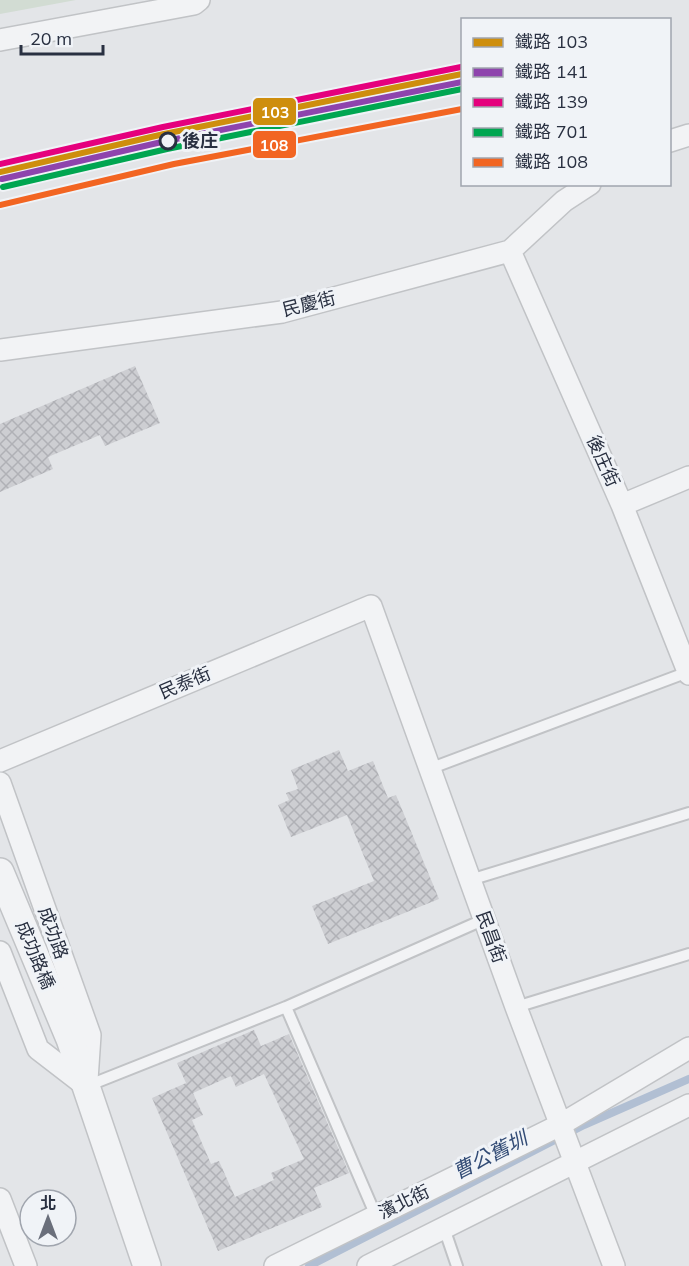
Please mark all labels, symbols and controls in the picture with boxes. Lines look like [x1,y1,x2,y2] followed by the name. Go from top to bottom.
[21,18,104,56] scale bar
[461,18,671,186] legend
[30,27,72,50] text: 20 m
[515,30,588,53] text: 鐵路 103
[515,60,588,83] text: 鐵路 141
[515,90,588,113] text: 鐵路 139
[252,97,297,126] line badge: 103
[261,102,289,122] text: 103
[515,120,588,143] text: 鐵路 701
[182,129,218,152] place label: 後庄
[252,130,297,159] line badge: 108
[159,132,177,150] marker: 後庄
[260,135,289,155] text: 108
[515,150,588,173] text: 鐵路 108
[280,286,338,321] street label: 民慶街
[582,431,625,490] street label: 後庄街
[155,661,214,704] street label: 民泰街
[33,904,74,962] street label: 成功路
[471,908,512,966] street label: 民昌街
[11,917,60,992] street label: 成功路橋
[448,1124,534,1184] water label: 曹公舊圳
[374,1179,433,1224] street label: 濱北街
[18,1188,78,1248] north arrow
[40,1193,56,1213] text: 北

